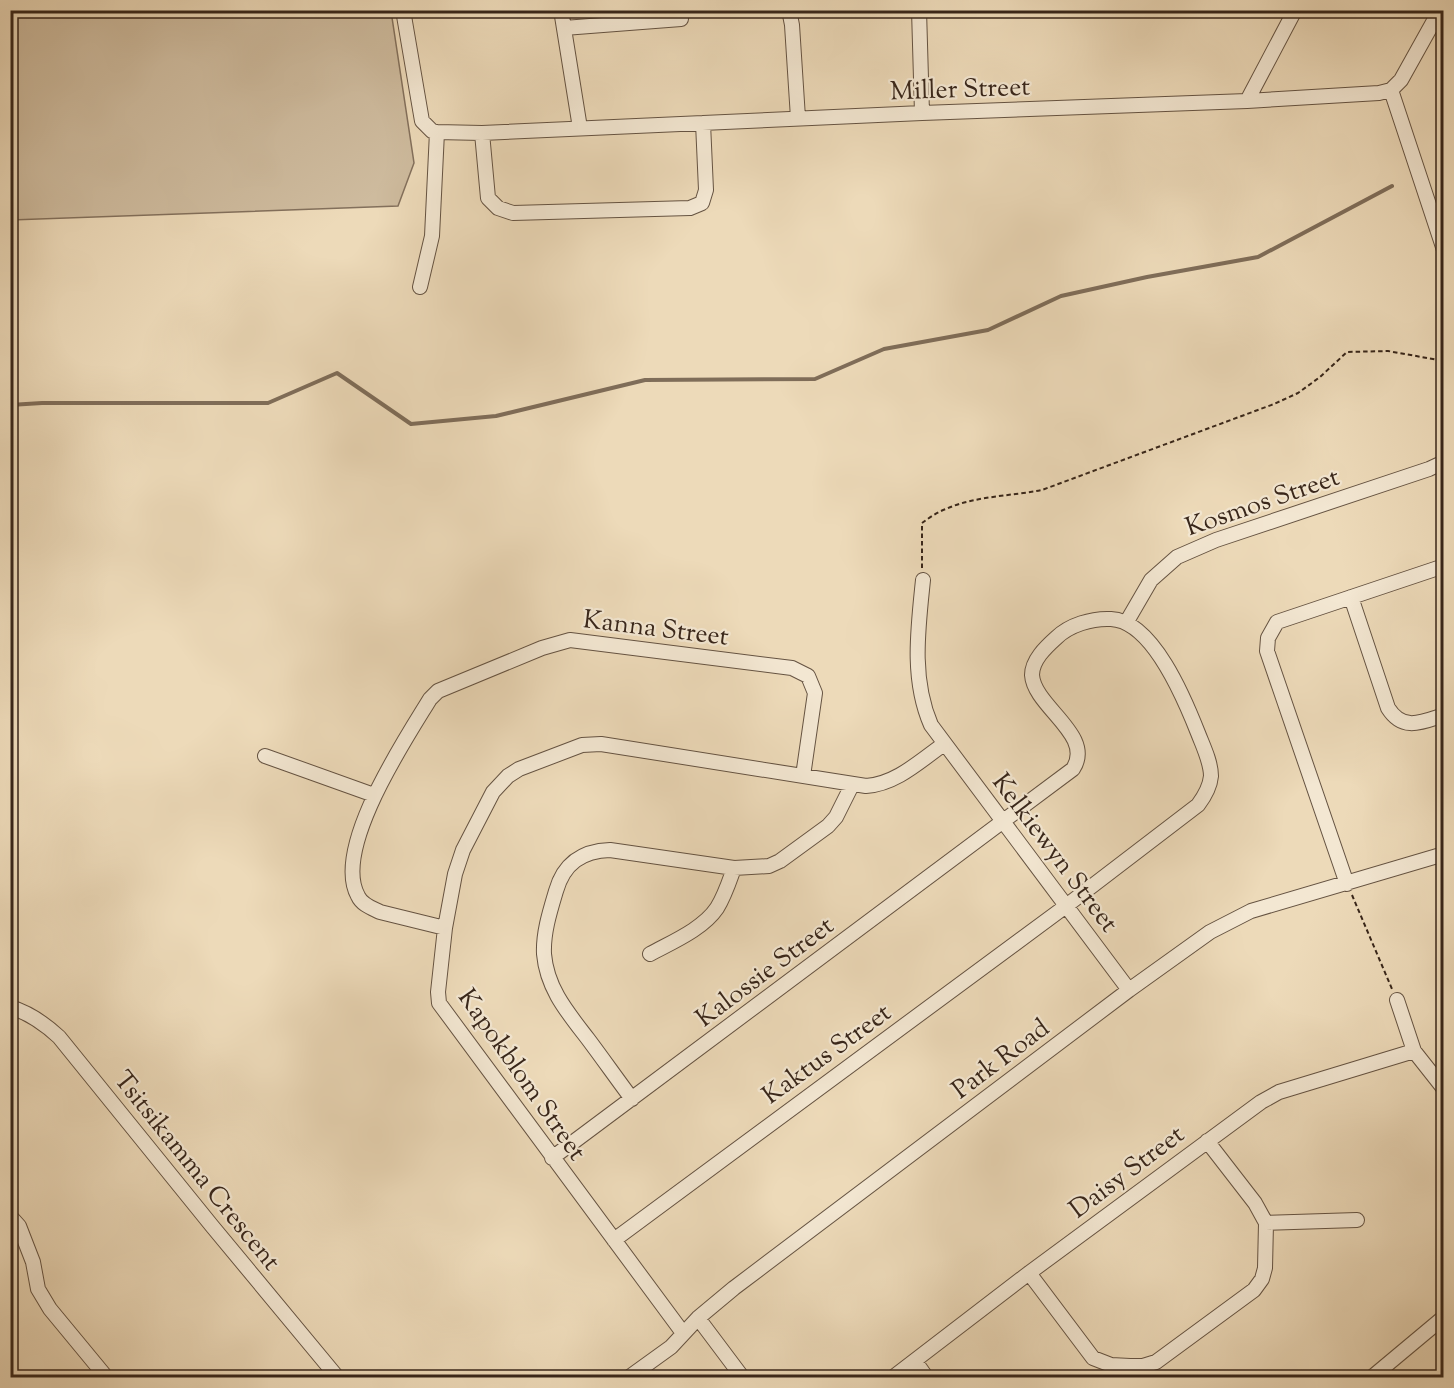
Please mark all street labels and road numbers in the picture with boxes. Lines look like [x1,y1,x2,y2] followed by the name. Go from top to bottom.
[889,70,1031,111] street label: Miller Street
[1181,460,1345,547] street label: Kosmos Street
[581,602,731,657] street label: Kanna Street
[982,766,1126,941] street label: Kelkiewyn Street
[689,909,842,1037] street label: Kalossie Street
[448,982,594,1169] street label: Kapokblom Street
[755,995,900,1115] street label: Kaktus Street
[945,1011,1058,1109] street label: Park Road
[104,1064,288,1279] street label: Tsitsikamma Crescent
[1062,1117,1193,1229] street label: Daisy Street

